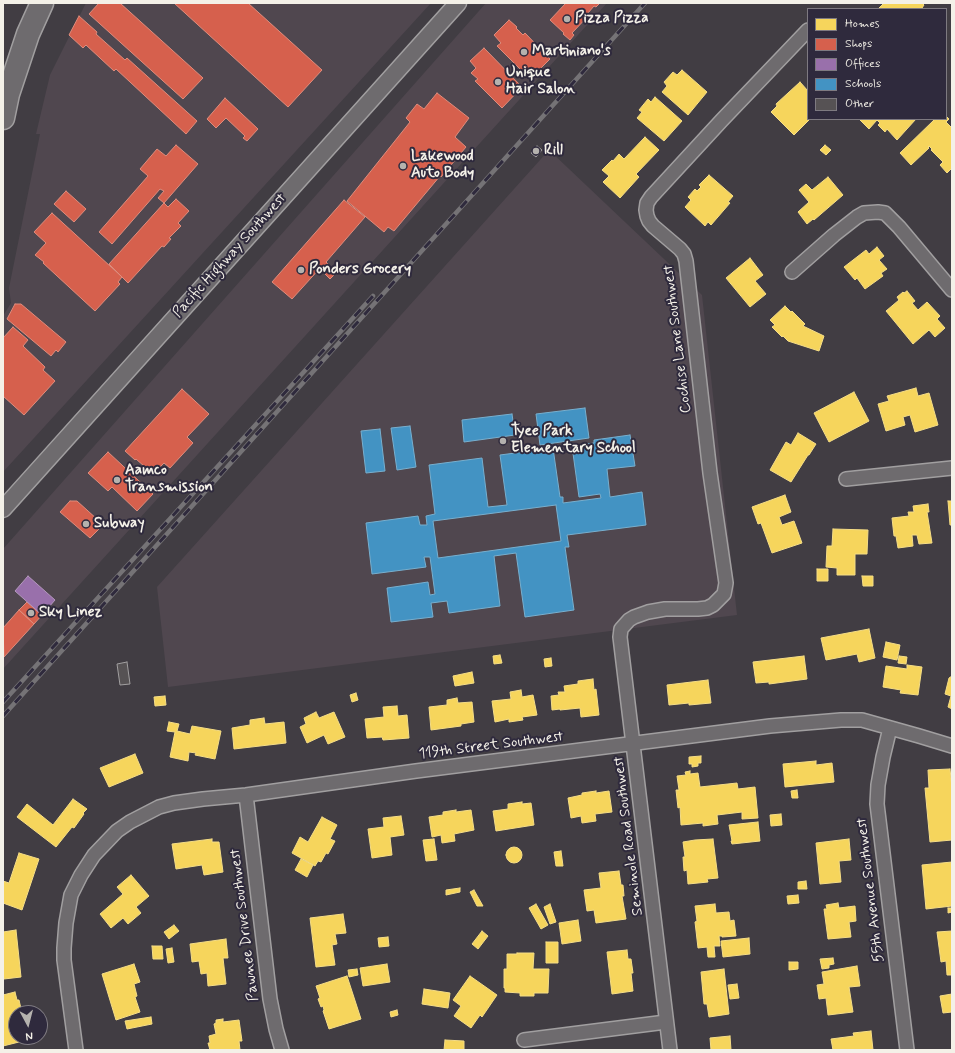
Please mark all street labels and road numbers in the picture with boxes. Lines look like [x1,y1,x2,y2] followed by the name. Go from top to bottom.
[169,190,291,322] street label: Pacific Highway Southwest
[660,264,696,414] street label: Cochise Lane Southwest
[418,728,564,764] street label: 119th Street Southwest
[610,755,648,917] street label: Seminole Road Southwest
[853,817,889,963] street label: 55th Avenue Southwest
[227,848,263,1002] street label: Pawnee Drive Southwest

